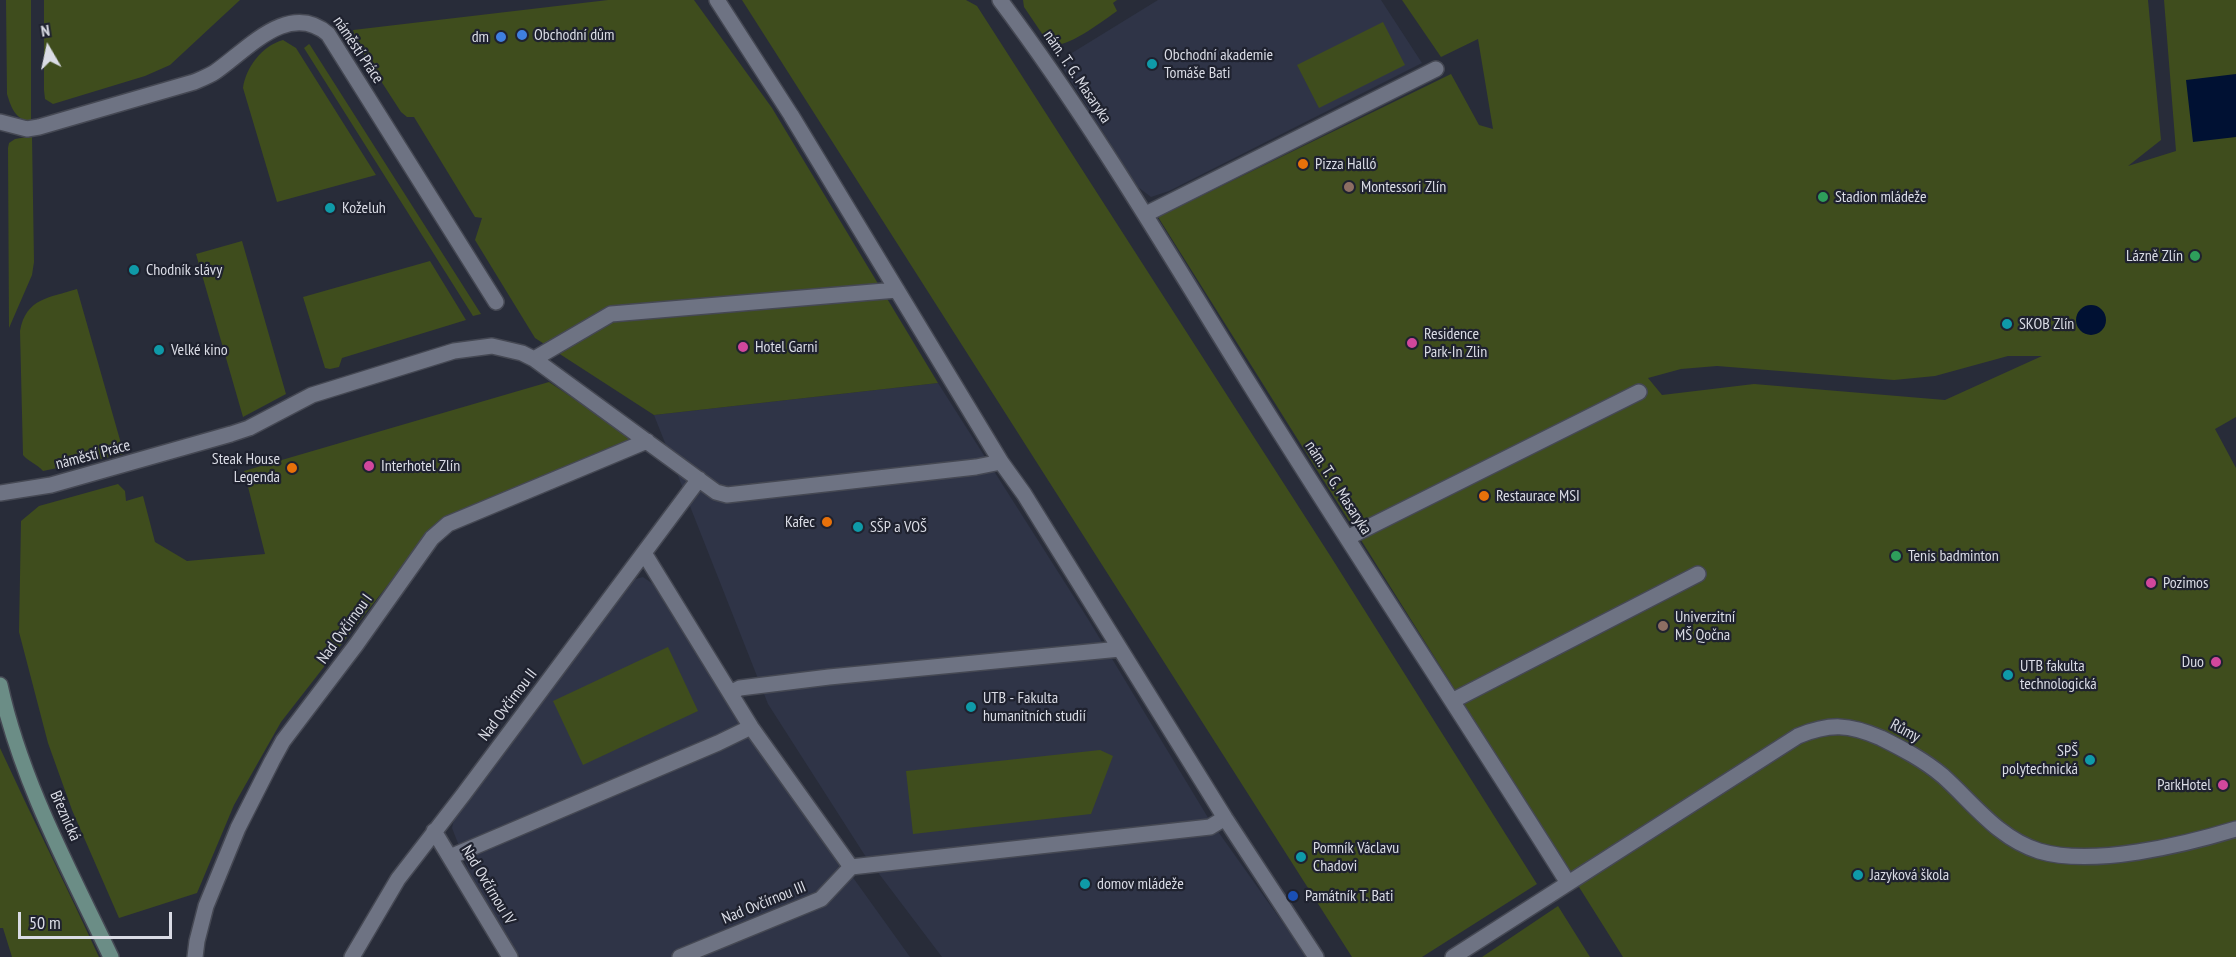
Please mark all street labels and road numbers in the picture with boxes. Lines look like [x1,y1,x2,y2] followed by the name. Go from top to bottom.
[329,13,387,87] street label: náměstí Práce
[1039,27,1115,127] street label: nám. T. G. Masaryka
[53,436,133,474] street label: náměstí Práce
[1301,438,1375,538] street label: nám. T. G. Masaryka
[313,590,377,668] street label: Nad Ovčírnou I
[475,665,541,745] street label: Nad Ovčírnou II
[1887,715,1923,747] street label: Růmy
[45,788,85,844] street label: Březnická
[457,842,519,928] street label: Nad Ovčírnou IV
[719,877,809,929] street label: Nad Ovčírnou III

